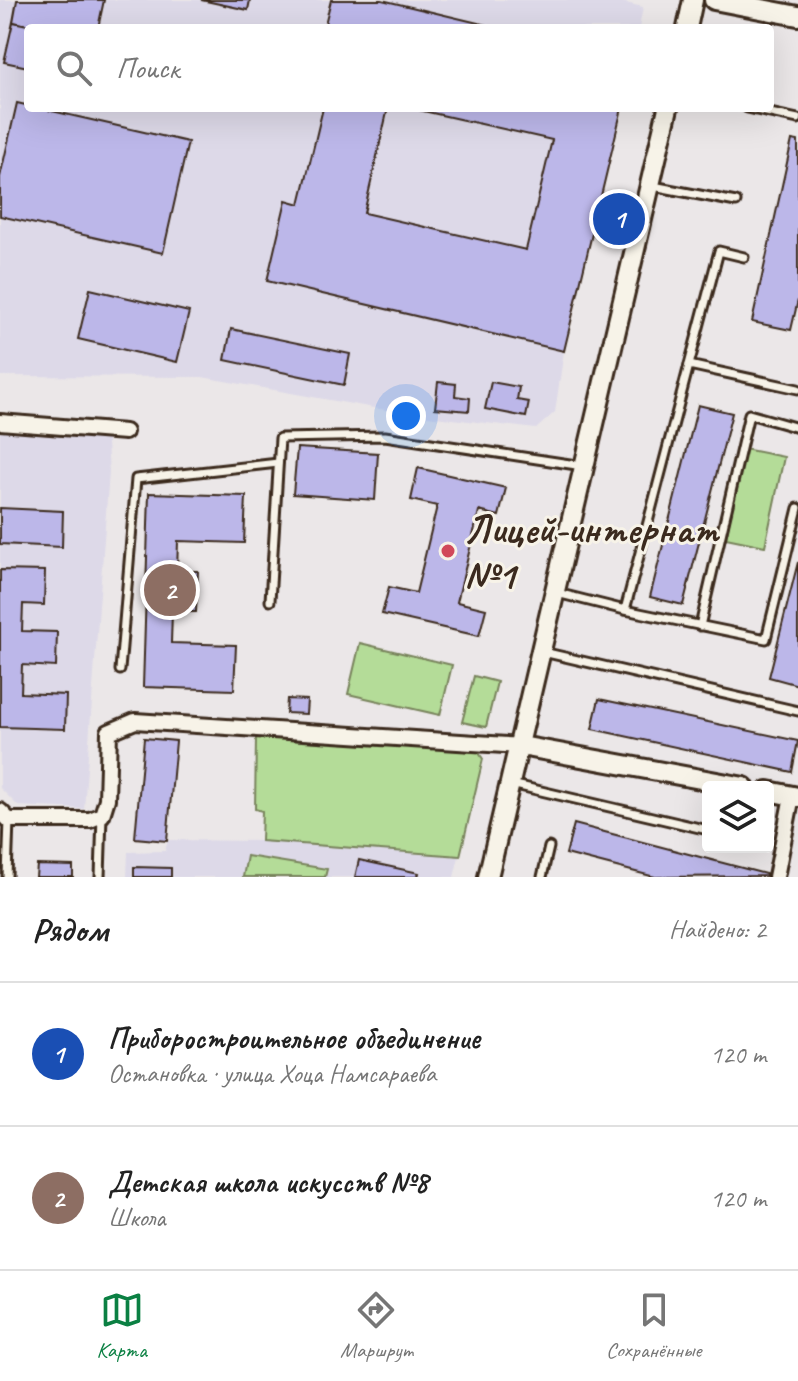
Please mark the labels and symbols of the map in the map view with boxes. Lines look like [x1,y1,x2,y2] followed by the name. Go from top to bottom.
[593,189,645,249] pin: 1
[386,396,426,436] your location
[464,504,720,600] place label: Лицей-интернат №1
[439,542,457,560] marker: Лицей-интернат №1
[144,560,196,620] pin: 2

